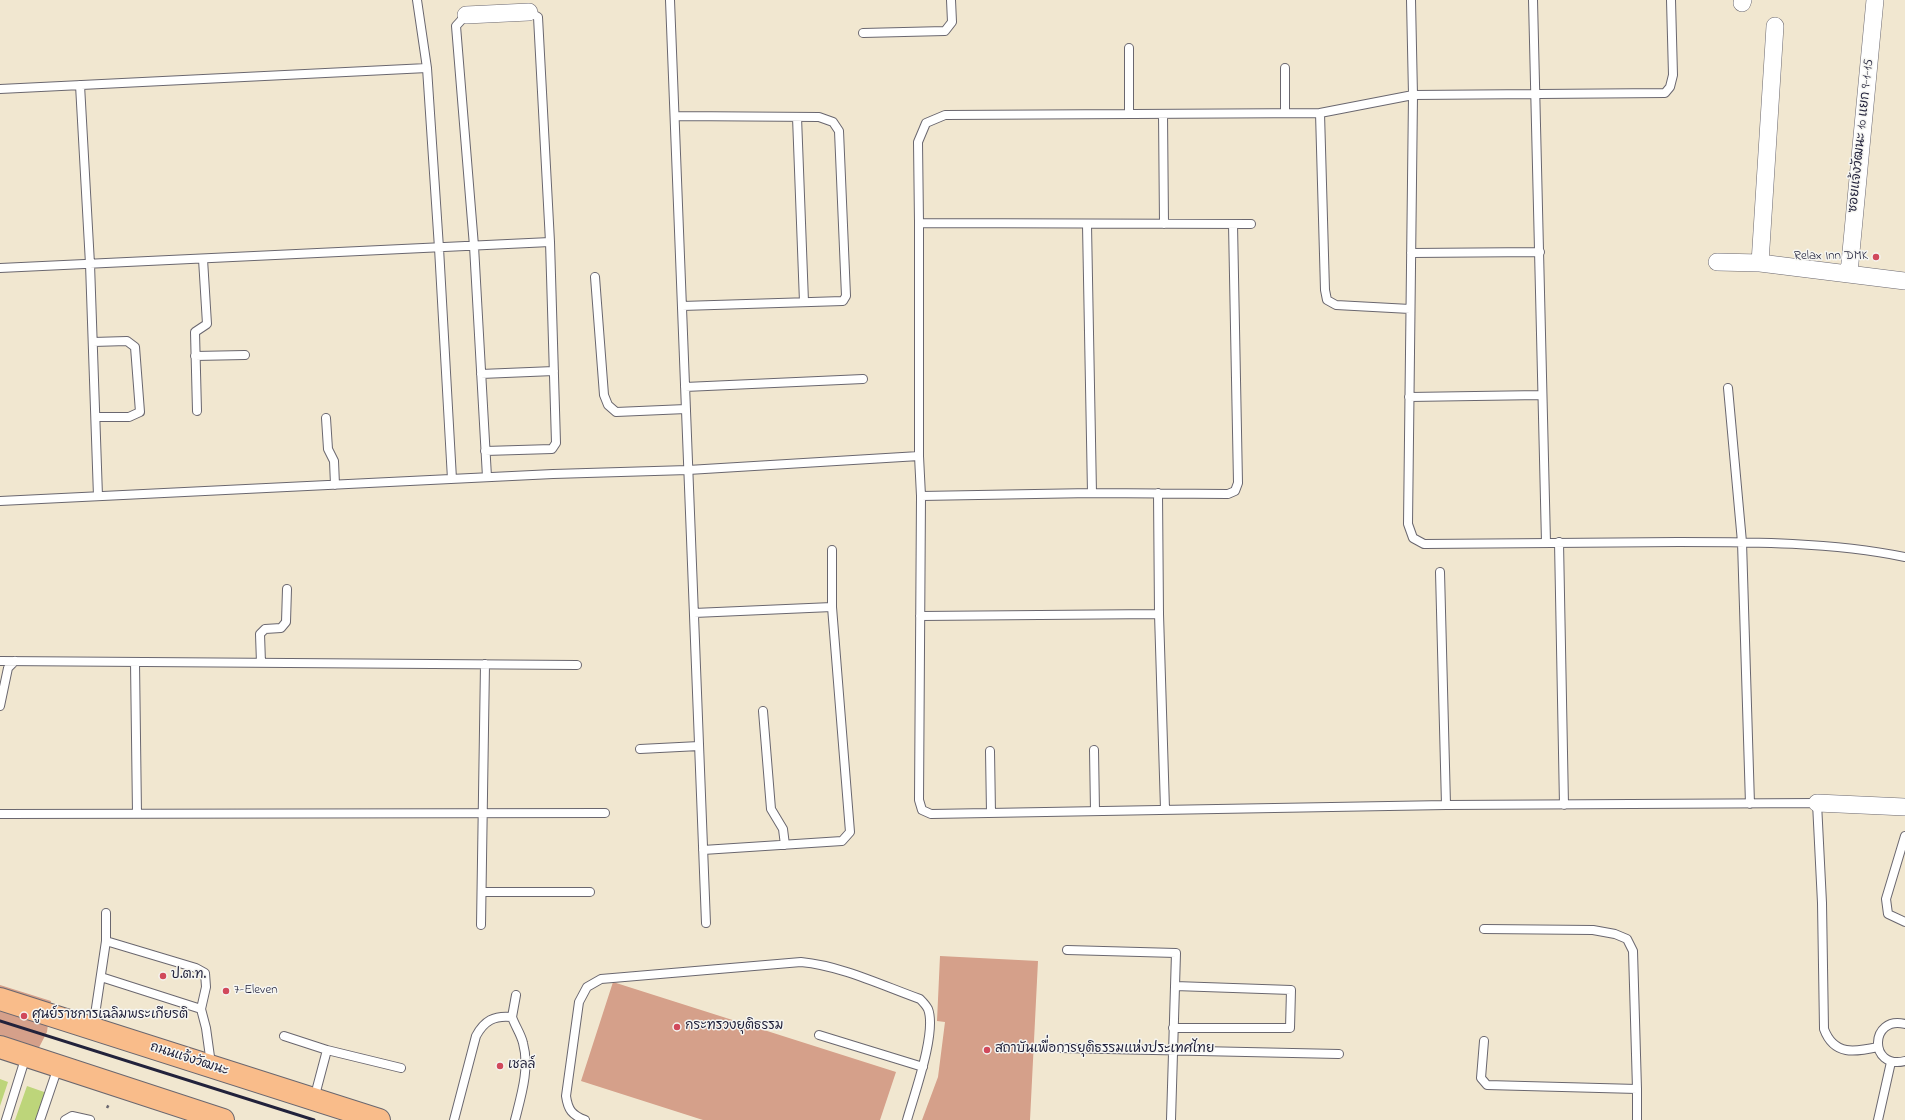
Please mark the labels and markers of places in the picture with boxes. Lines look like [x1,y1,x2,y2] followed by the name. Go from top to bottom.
[1794,249,1868,265] place label: Relax Inn DMK
[1871,252,1881,262] marker: Relax Inn DMK
[171,968,206,984] place label: ป.ต.ท.
[158,971,168,981] marker: ป.ต.ท.
[234,983,278,999] place label: 7-Eleven
[221,986,231,996] marker: 7-Eleven
[32,1008,188,1024] place label: ศูนย์ราชการเฉลิมพระเกียรติ
[19,1011,29,1021] marker: ศูนย์ราชการเฉลิมพระเกียรติ
[685,1019,784,1035] place label: กระทรวงยุติธรรม
[672,1022,682,1032] marker: กระทรวงยุติธรรม
[995,1042,1214,1058] place label: สถาบันเพื่อการยุติธรรมแห่งประเทศไทย
[982,1045,992,1055] marker: สถาบันเพื่อการยุติธรรมแห่งประเทศไทย
[508,1058,535,1074] place label: เชลล์
[495,1061,505,1071] marker: เชลล์

